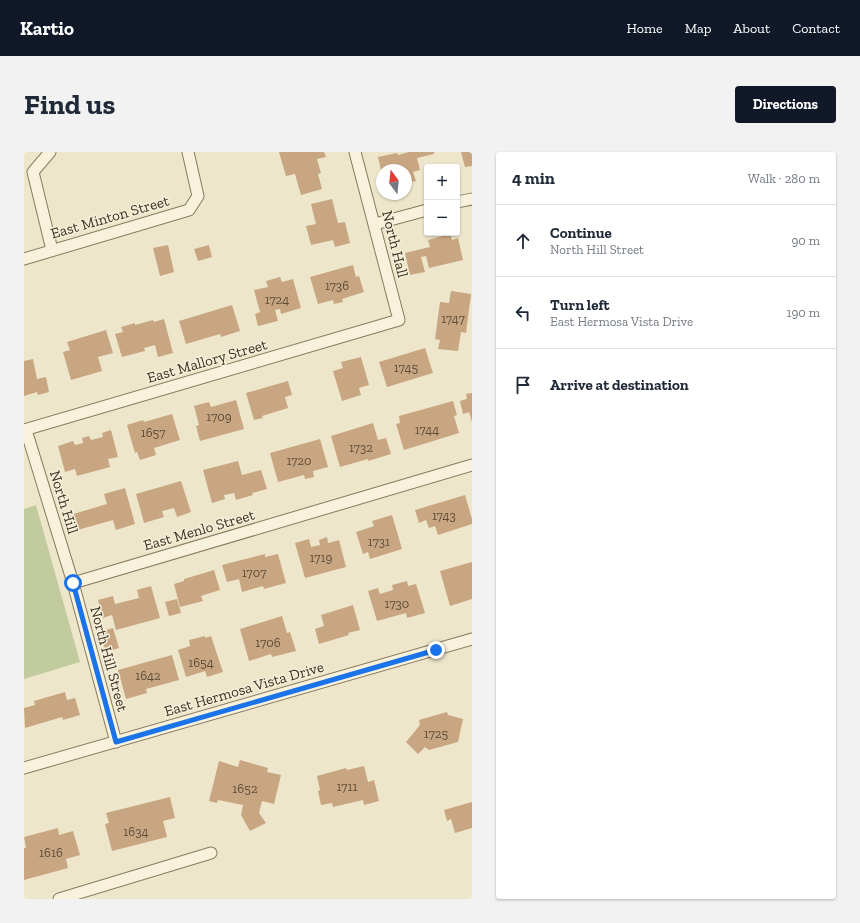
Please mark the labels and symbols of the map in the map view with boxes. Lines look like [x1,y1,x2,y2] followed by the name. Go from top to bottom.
[376,164,412,200] north arrow
[49,191,172,243] street label: East Minton Street
[378,209,412,279] street label: North Hall
[325,278,349,293] house number: 1736
[265,292,289,307] house number: 1724
[441,311,465,326] house number: 1747
[145,335,270,387] street label: East Mallory Street
[394,360,418,375] house number: 1745
[206,409,232,424] house number: 1709
[415,422,439,437] house number: 1744
[141,425,165,440] house number: 1657
[349,440,373,455] house number: 1732
[286,453,312,468] house number: 1720
[46,468,82,536] street label: North Hill
[141,505,257,554] street label: East Menlo Street
[432,508,456,523] house number: 1743
[368,534,390,549] house number: 1731
[310,550,332,565] house number: 1719
[242,565,266,580] house number: 1707
[64,574,82,592] route start
[385,596,409,611] house number: 1730
[86,604,132,714] street label: North Hill Street
[255,635,281,650] house number: 1706
[427,641,445,659] route end
[188,655,214,670] house number: 1654
[162,658,326,720] street label: East Hermosa Vista Drive
[135,668,161,683] house number: 1642
[424,726,448,741] house number: 1725
[337,779,357,794] house number: 1711
[232,781,258,796] house number: 1652
[123,824,149,839] house number: 1634
[39,845,63,860] house number: 1616

